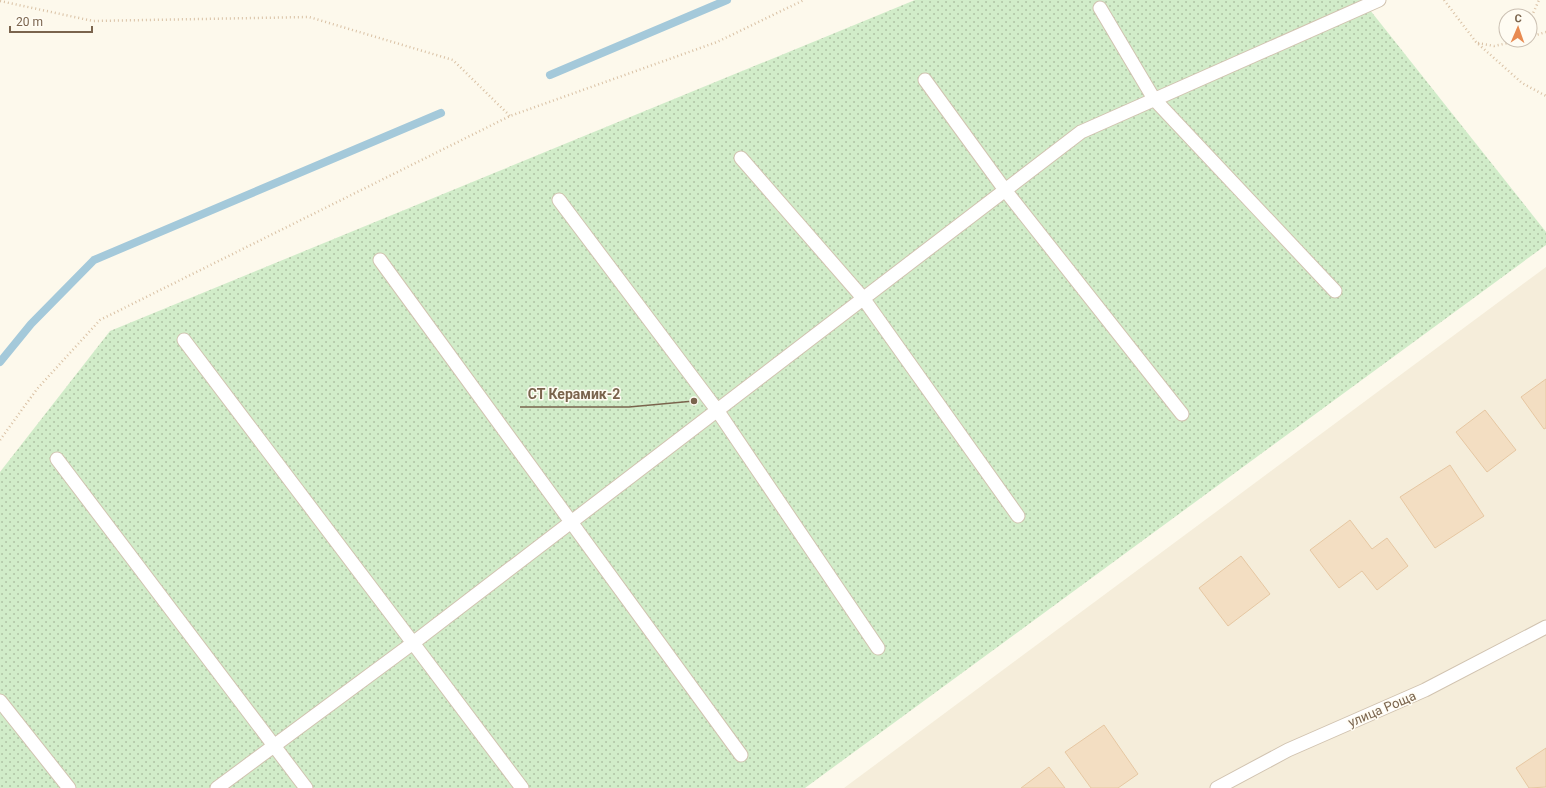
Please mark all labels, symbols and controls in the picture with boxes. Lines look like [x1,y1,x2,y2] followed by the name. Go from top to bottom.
[10,8,92,34] scale bar
[1498,8,1538,48] north arrow
[1515,12,1522,25] text: С
[16,15,43,29] text: 20 m
[520,381,629,407] callout: СТ Керамик-2
[528,386,620,402] text: СТ Керамик-2
[1346,688,1418,730] street label: улица Роща

